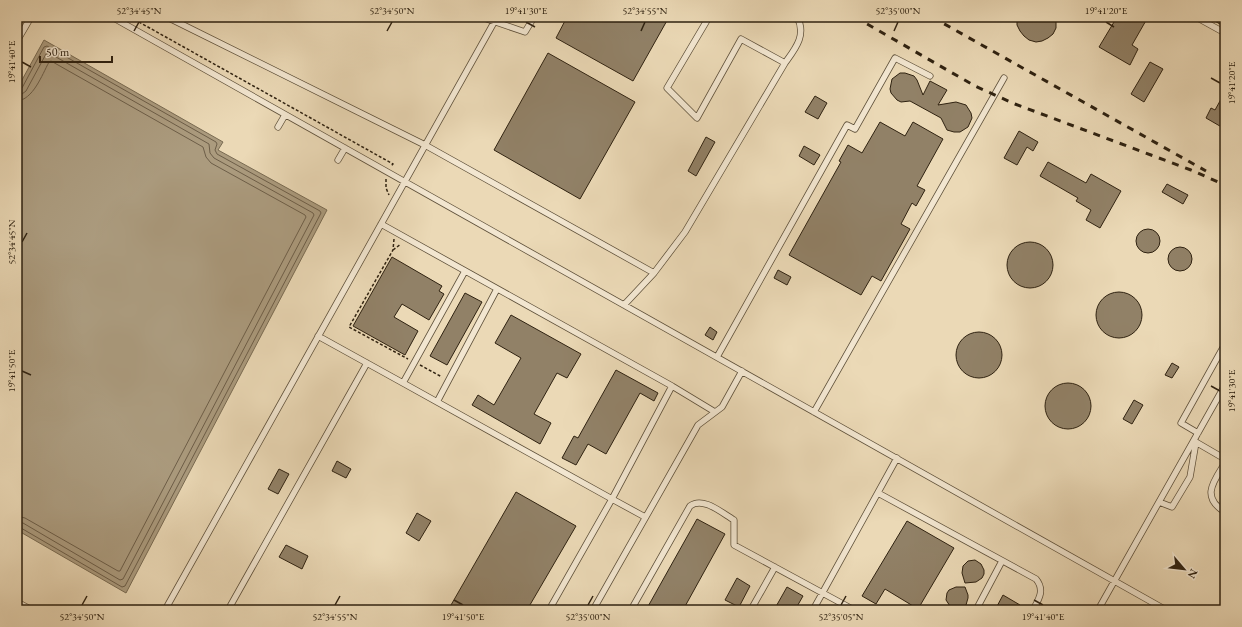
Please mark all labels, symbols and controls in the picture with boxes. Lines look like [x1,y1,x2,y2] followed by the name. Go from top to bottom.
[117,4,162,17] text: 52°34'45"N
[370,4,415,17] text: 52°34'50"N
[505,4,548,17] text: 19°41'30"E
[623,4,668,17] text: 52°34'55"N
[876,4,921,17] text: 52°35'00"N
[1085,4,1128,17] text: 19°41'20"E
[40,38,112,64] scale bar
[5,40,18,83] text: 19°41'40"E
[46,44,70,60] text: 50 m
[1225,61,1238,104] text: 19°41'20"E
[5,219,18,264] text: 52°34'45"N
[5,349,18,392] text: 19°41'50"E
[1225,369,1238,412] text: 19°41'30"E
[1164,549,1204,589] north arrow
[1185,566,1201,581] text: N
[60,610,105,623] text: 52°34'50"N
[313,610,358,623] text: 52°34'55"N
[442,610,485,623] text: 19°41'50"E
[566,610,611,623] text: 52°35'00"N
[819,610,864,623] text: 52°35'05"N
[1022,610,1065,623] text: 19°41'40"E

